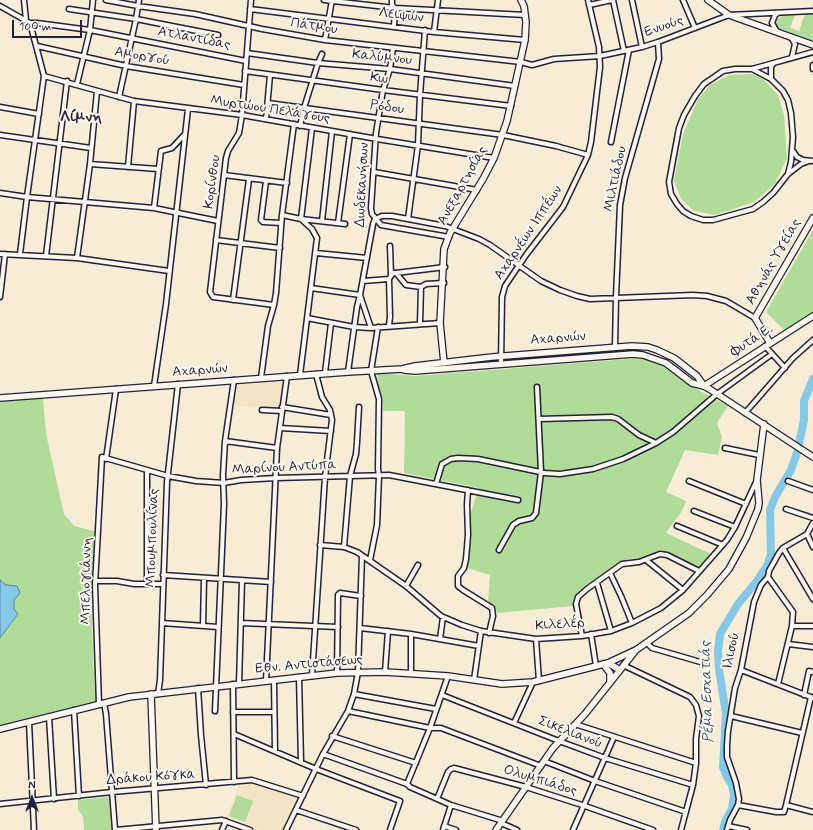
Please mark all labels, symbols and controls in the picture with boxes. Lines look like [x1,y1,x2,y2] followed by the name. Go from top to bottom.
[378,5,424,27] street label: Λειψών
[14,12,84,38] scale bar
[642,12,686,42] street label: Ενυούς
[289,15,339,39] street label: Πάτμου
[19,19,51,35] text: 100 m
[156,24,232,54] street label: Ατλαντίδας
[113,44,171,70] street label: Αμοργού
[351,47,413,69] street label: Καλύμνου
[369,69,389,89] street label: Κω
[209,92,331,128] street label: Μυρτώου Πελάγους
[369,97,405,119] street label: Ρόδου
[60,109,102,127] district label: Λίμνη
[352,142,374,228] street label: Δωδεκανήσων
[434,144,492,228] street label: Ανεξαρτησίας
[601,145,631,213] street label: Μιλτιάδου
[201,154,225,210] street label: Κορίνθου
[491,183,567,283] street label: Αχαρνέων Ιππέων
[743,216,805,308] street label: Αθηνάς Υγείας
[728,321,776,361] street label: Φυτά Ε.
[530,329,586,349] street label: Αχαρνών
[172,361,228,381] street label: Αχαρνών
[231,457,337,479] street label: Μαρίνου Αντύπα
[143,488,163,588] street label: Μπουμπουλίνας
[78,537,96,625] street label: Μπελογιάννη
[535,615,585,635] street label: Κιλελέρ
[720,631,744,671] street label: Ιλισού
[697,641,719,743] water label: Ρέμα Εσχατιάς
[255,652,363,678] street label: Εθν. Αντιστάσεως
[536,713,604,753] street label: Σικελιανού
[501,762,579,800] street label: Ολυμπιάδος
[106,767,196,789] street label: Δράκου Κόγκα
[12,778,52,818] north arrow
[28,779,36,793] text: N

